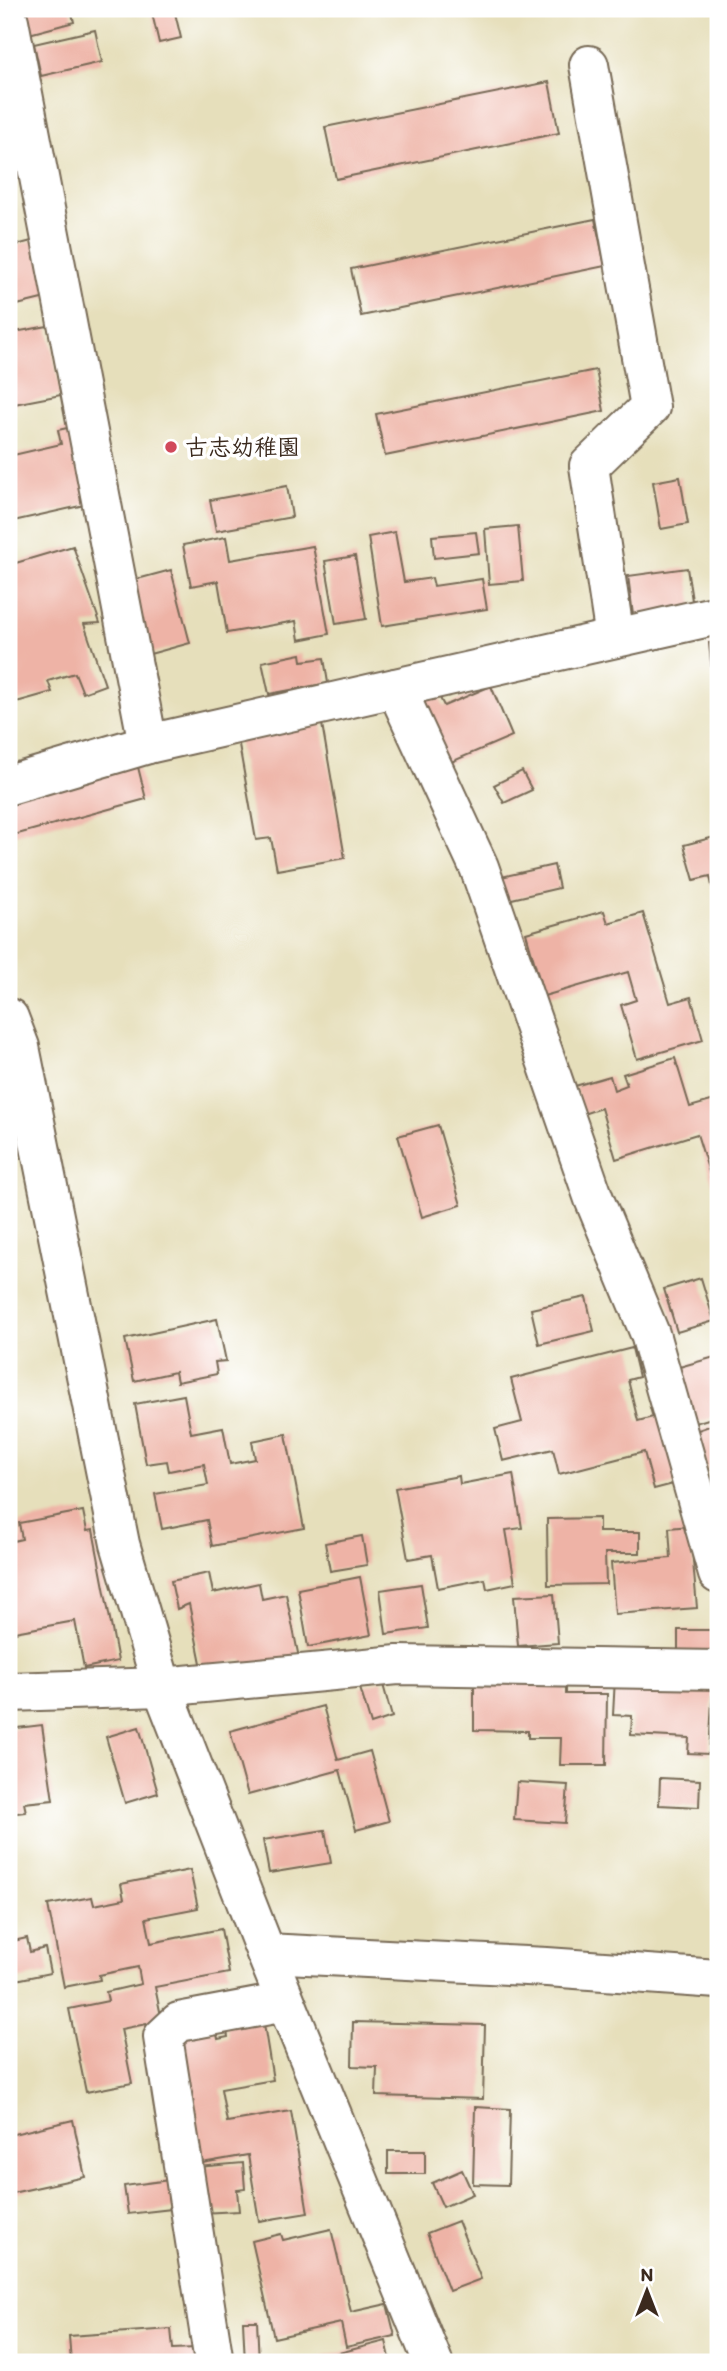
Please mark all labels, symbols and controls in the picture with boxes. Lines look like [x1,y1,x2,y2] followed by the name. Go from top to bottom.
[185,433,300,461] place label: 古志幼稚園
[163,439,179,455] marker: 古志幼稚園
[612,2256,682,2326] north arrow
[641,2263,653,2286] text: N

